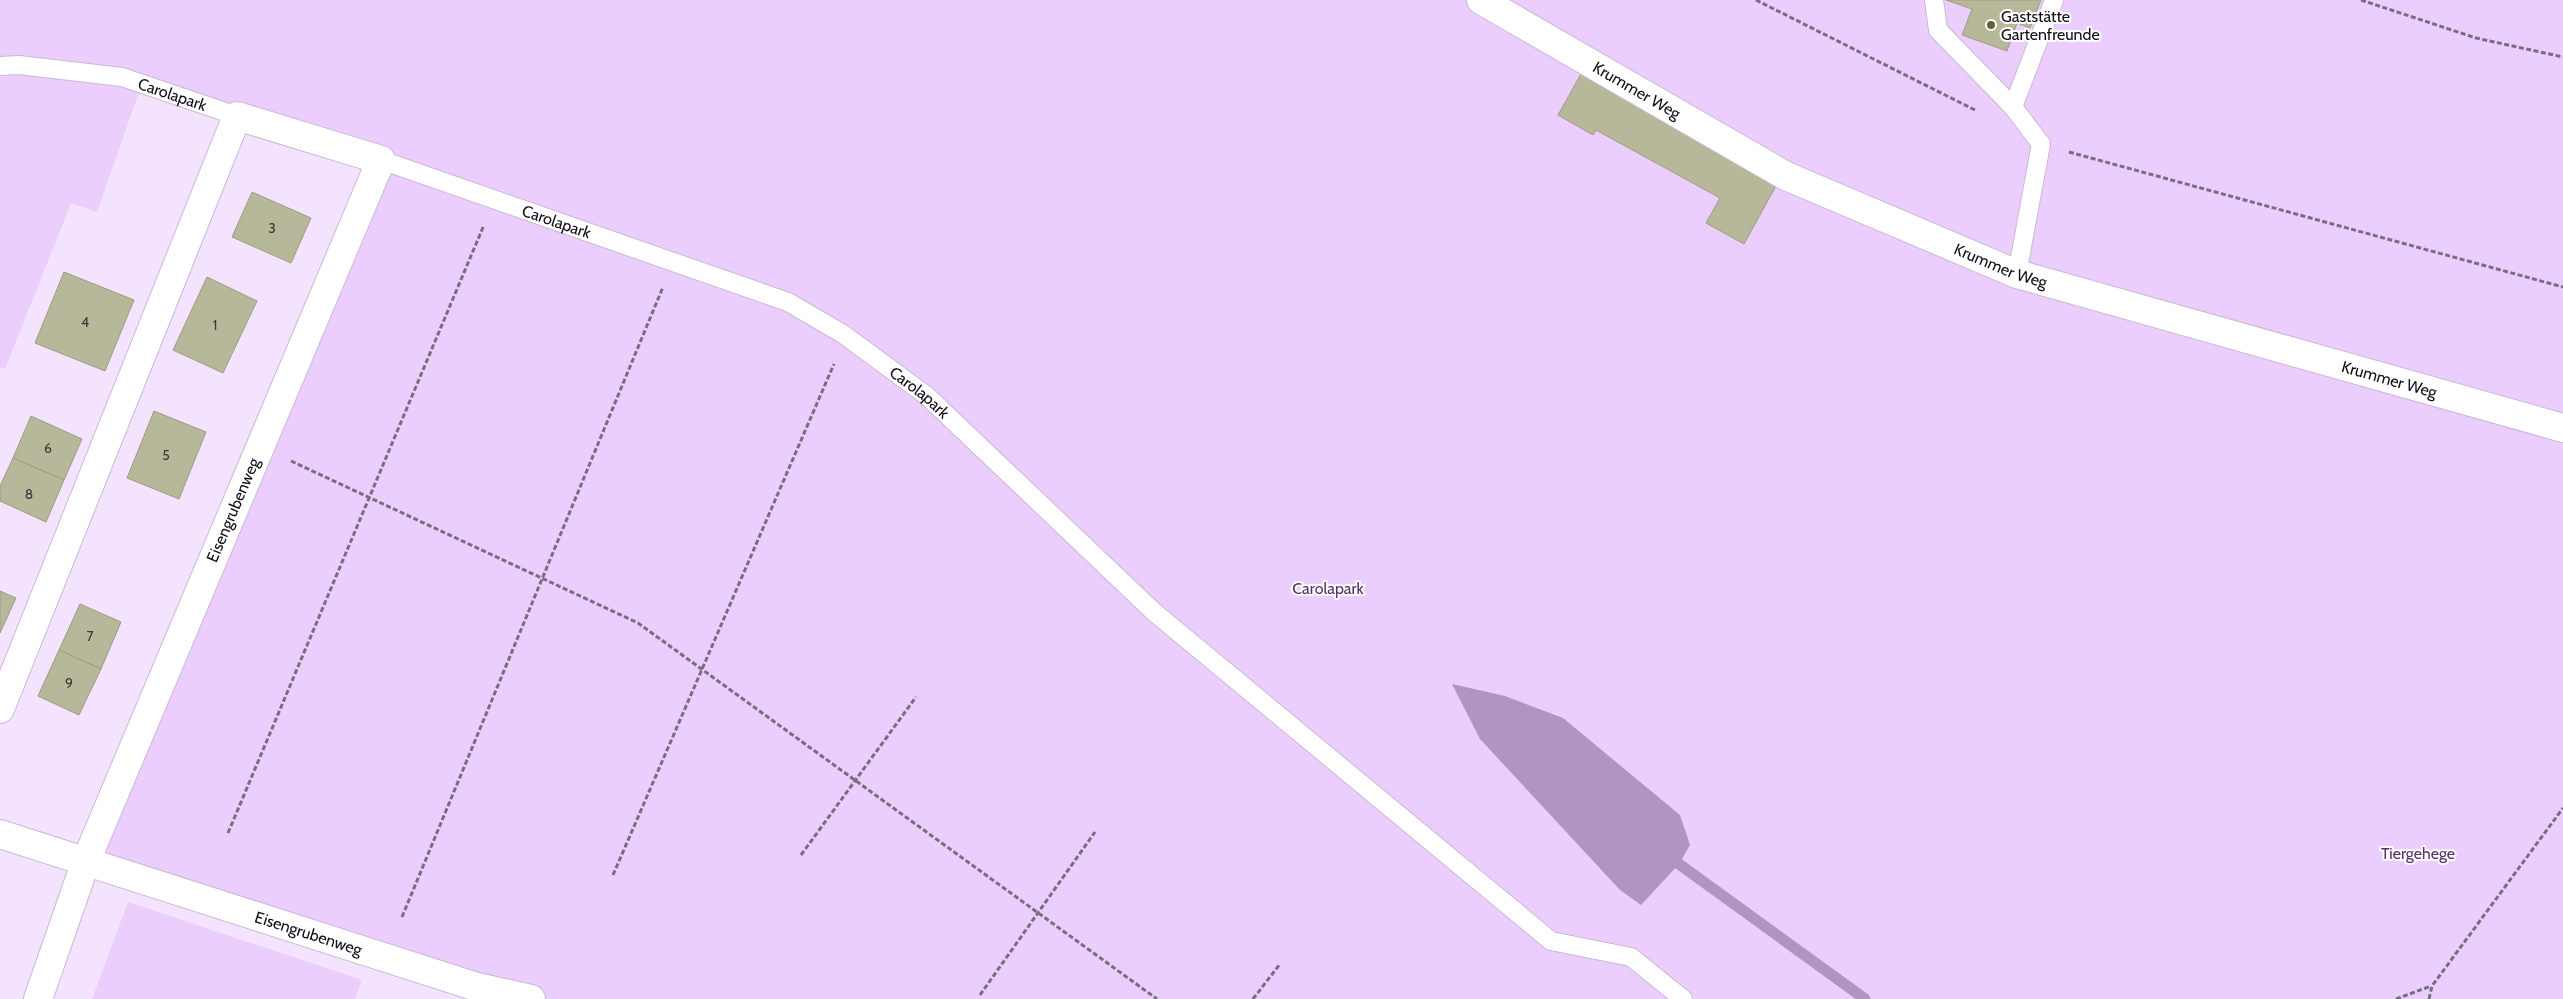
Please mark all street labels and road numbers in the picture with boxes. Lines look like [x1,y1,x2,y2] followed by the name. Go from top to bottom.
[1590,57,1685,123] street label: Krummer Weg
[136,74,210,115] street label: Carolapark
[520,201,594,242] street label: Carolapark
[1951,239,2050,292] street label: Krummer Weg
[2340,357,2440,402] street label: Krummer Weg
[886,362,954,423] street label: Carolapark
[203,454,264,565] street label: Eisengrubenweg
[253,907,365,959] street label: Eisengrubenweg

